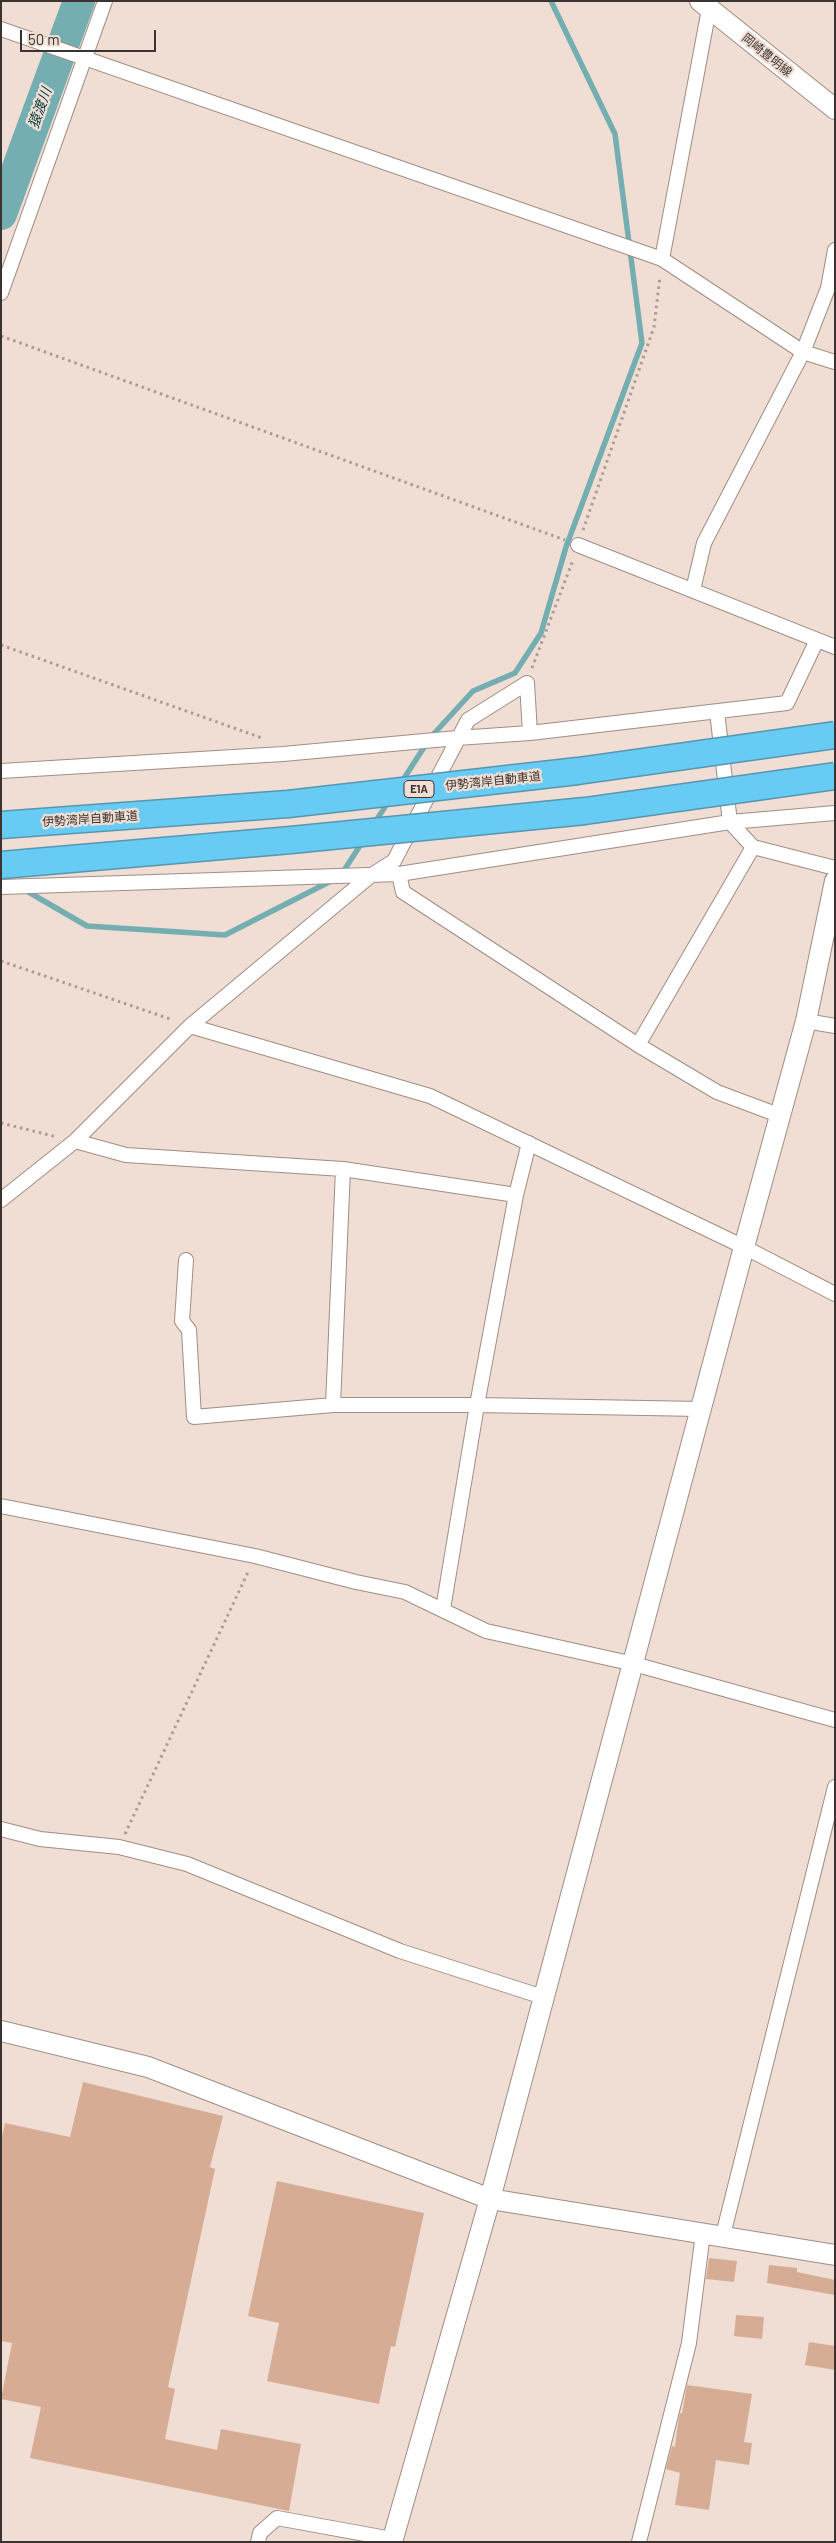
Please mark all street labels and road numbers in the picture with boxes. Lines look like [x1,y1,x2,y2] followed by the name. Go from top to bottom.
[739,31,795,79] street label: 岡崎豊明線
[445,769,541,793] street label: 伊勢湾岸自動車道
[404,781,434,798] road number: E1A
[42,808,138,830] street label: 伊勢湾岸自動車道

